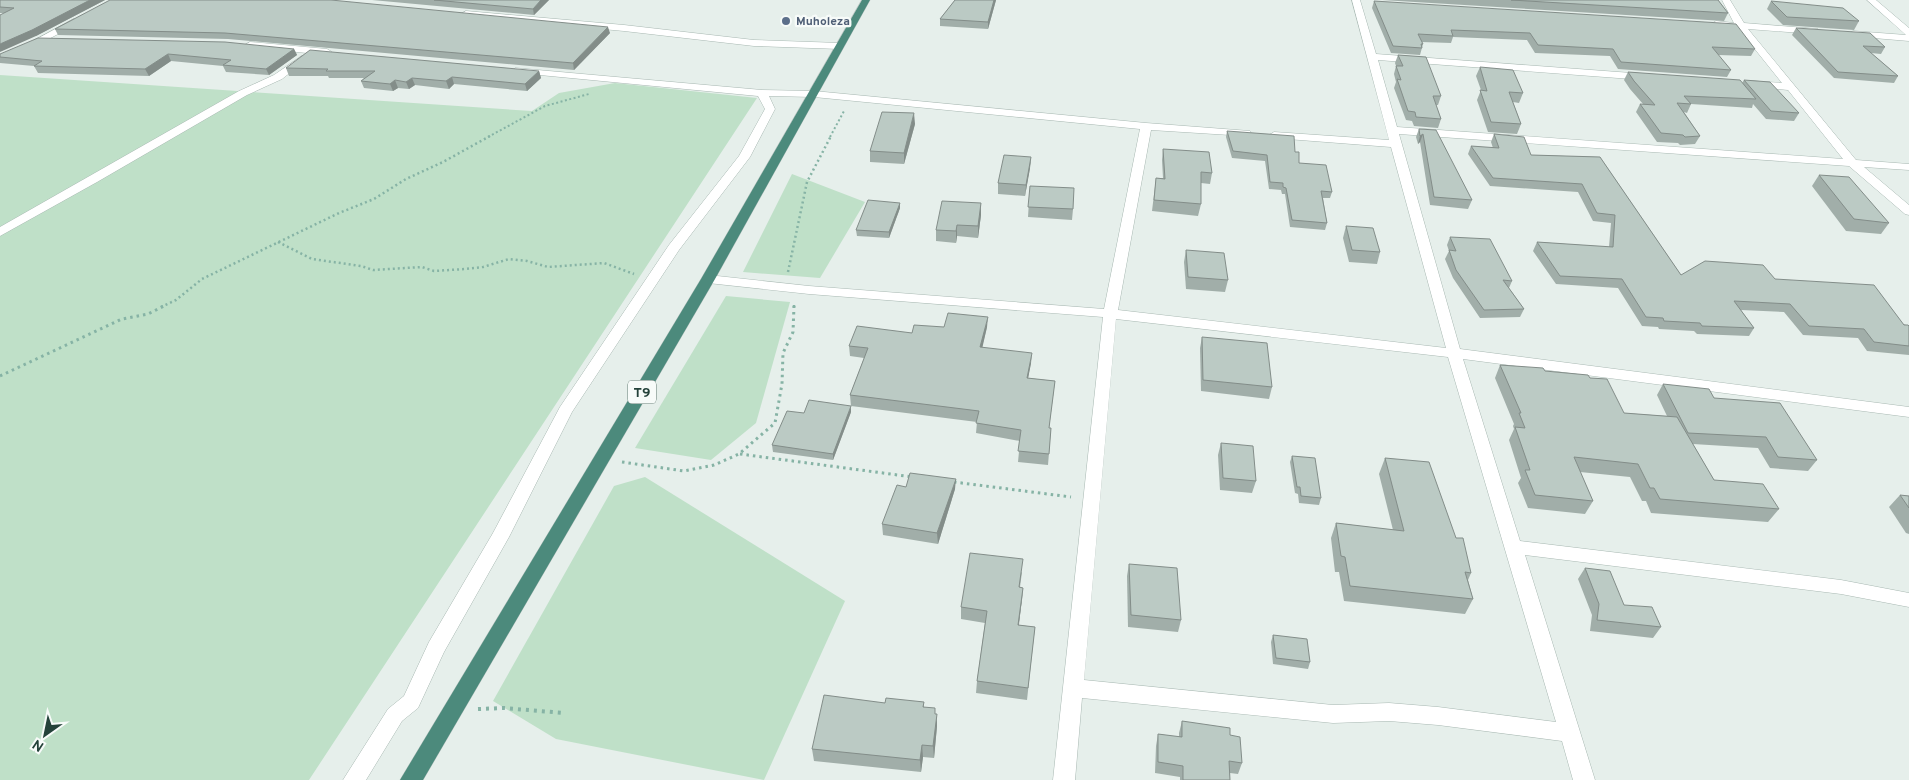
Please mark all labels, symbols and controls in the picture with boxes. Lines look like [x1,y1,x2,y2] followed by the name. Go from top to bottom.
[796,14,850,30] place label: Muholeza
[780,15,792,27] marker: Muholeza
[628,381,656,404] road number: T9
[20,710,70,760] north arrow
[30,735,48,755] text: N

